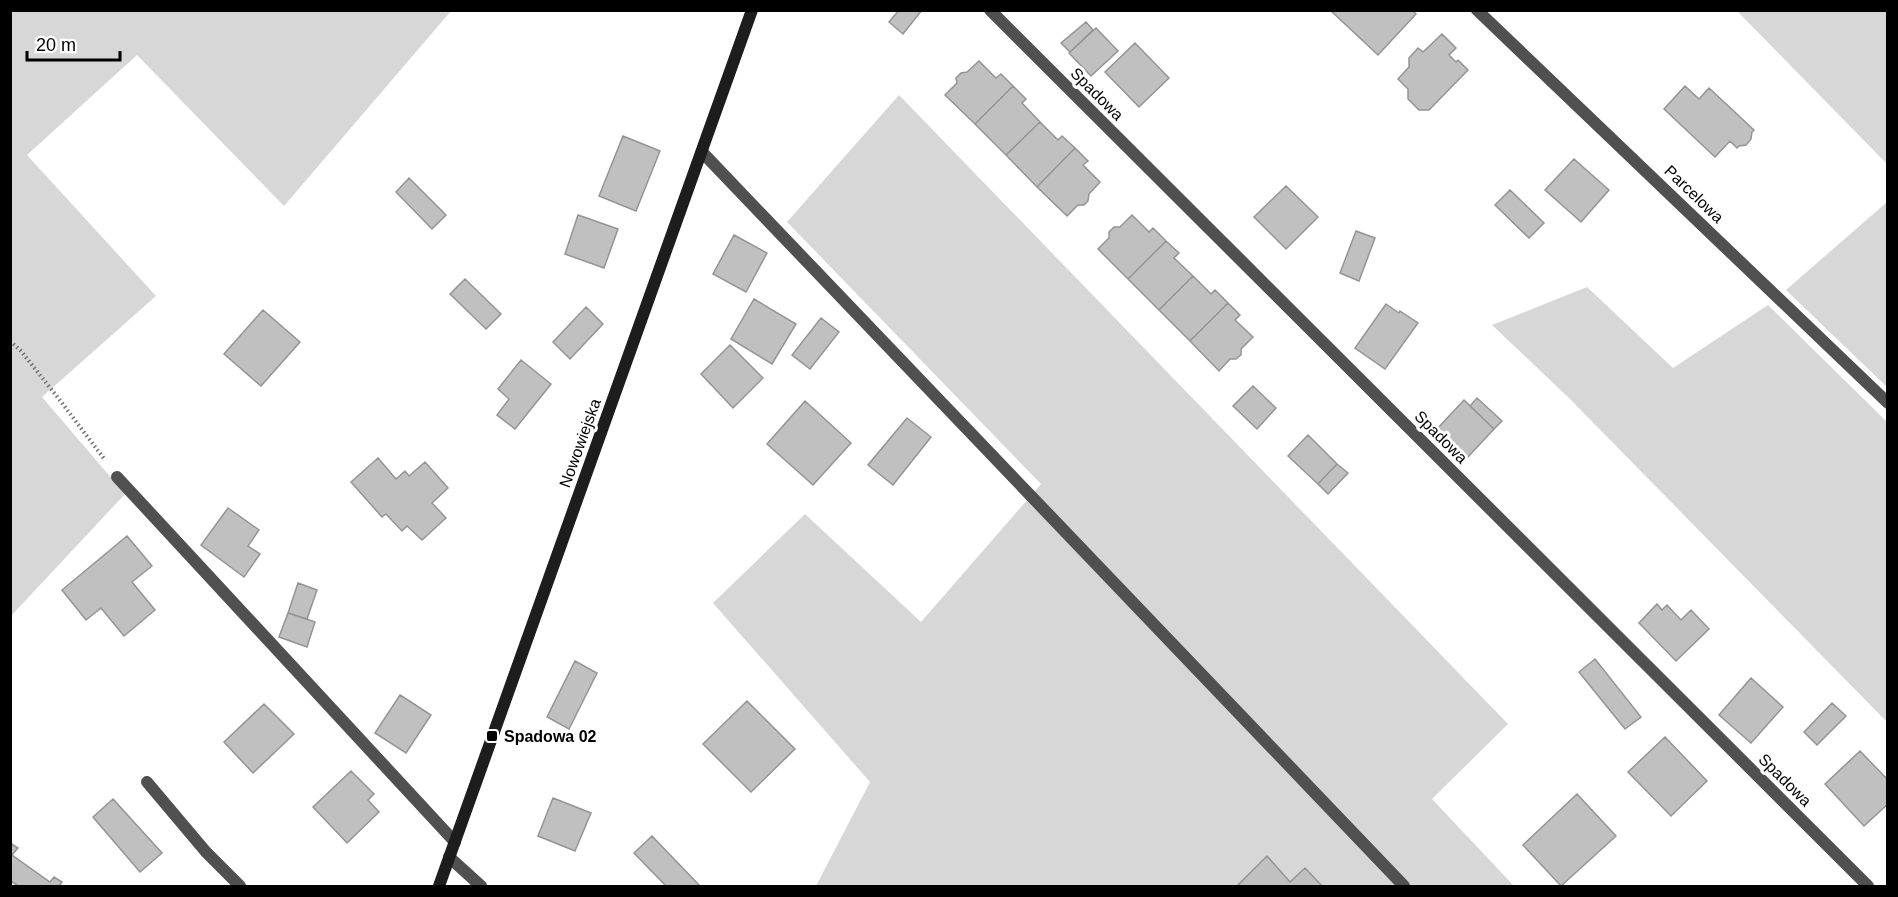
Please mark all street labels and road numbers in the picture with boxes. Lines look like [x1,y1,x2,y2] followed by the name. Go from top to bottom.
[1067,64,1127,124] street label: Spadowa
[1661,162,1727,226] street label: Parcelowa
[556,396,604,490] street label: Nowowiejska
[1411,407,1471,467] street label: Spadowa
[1755,750,1815,810] street label: Spadowa

